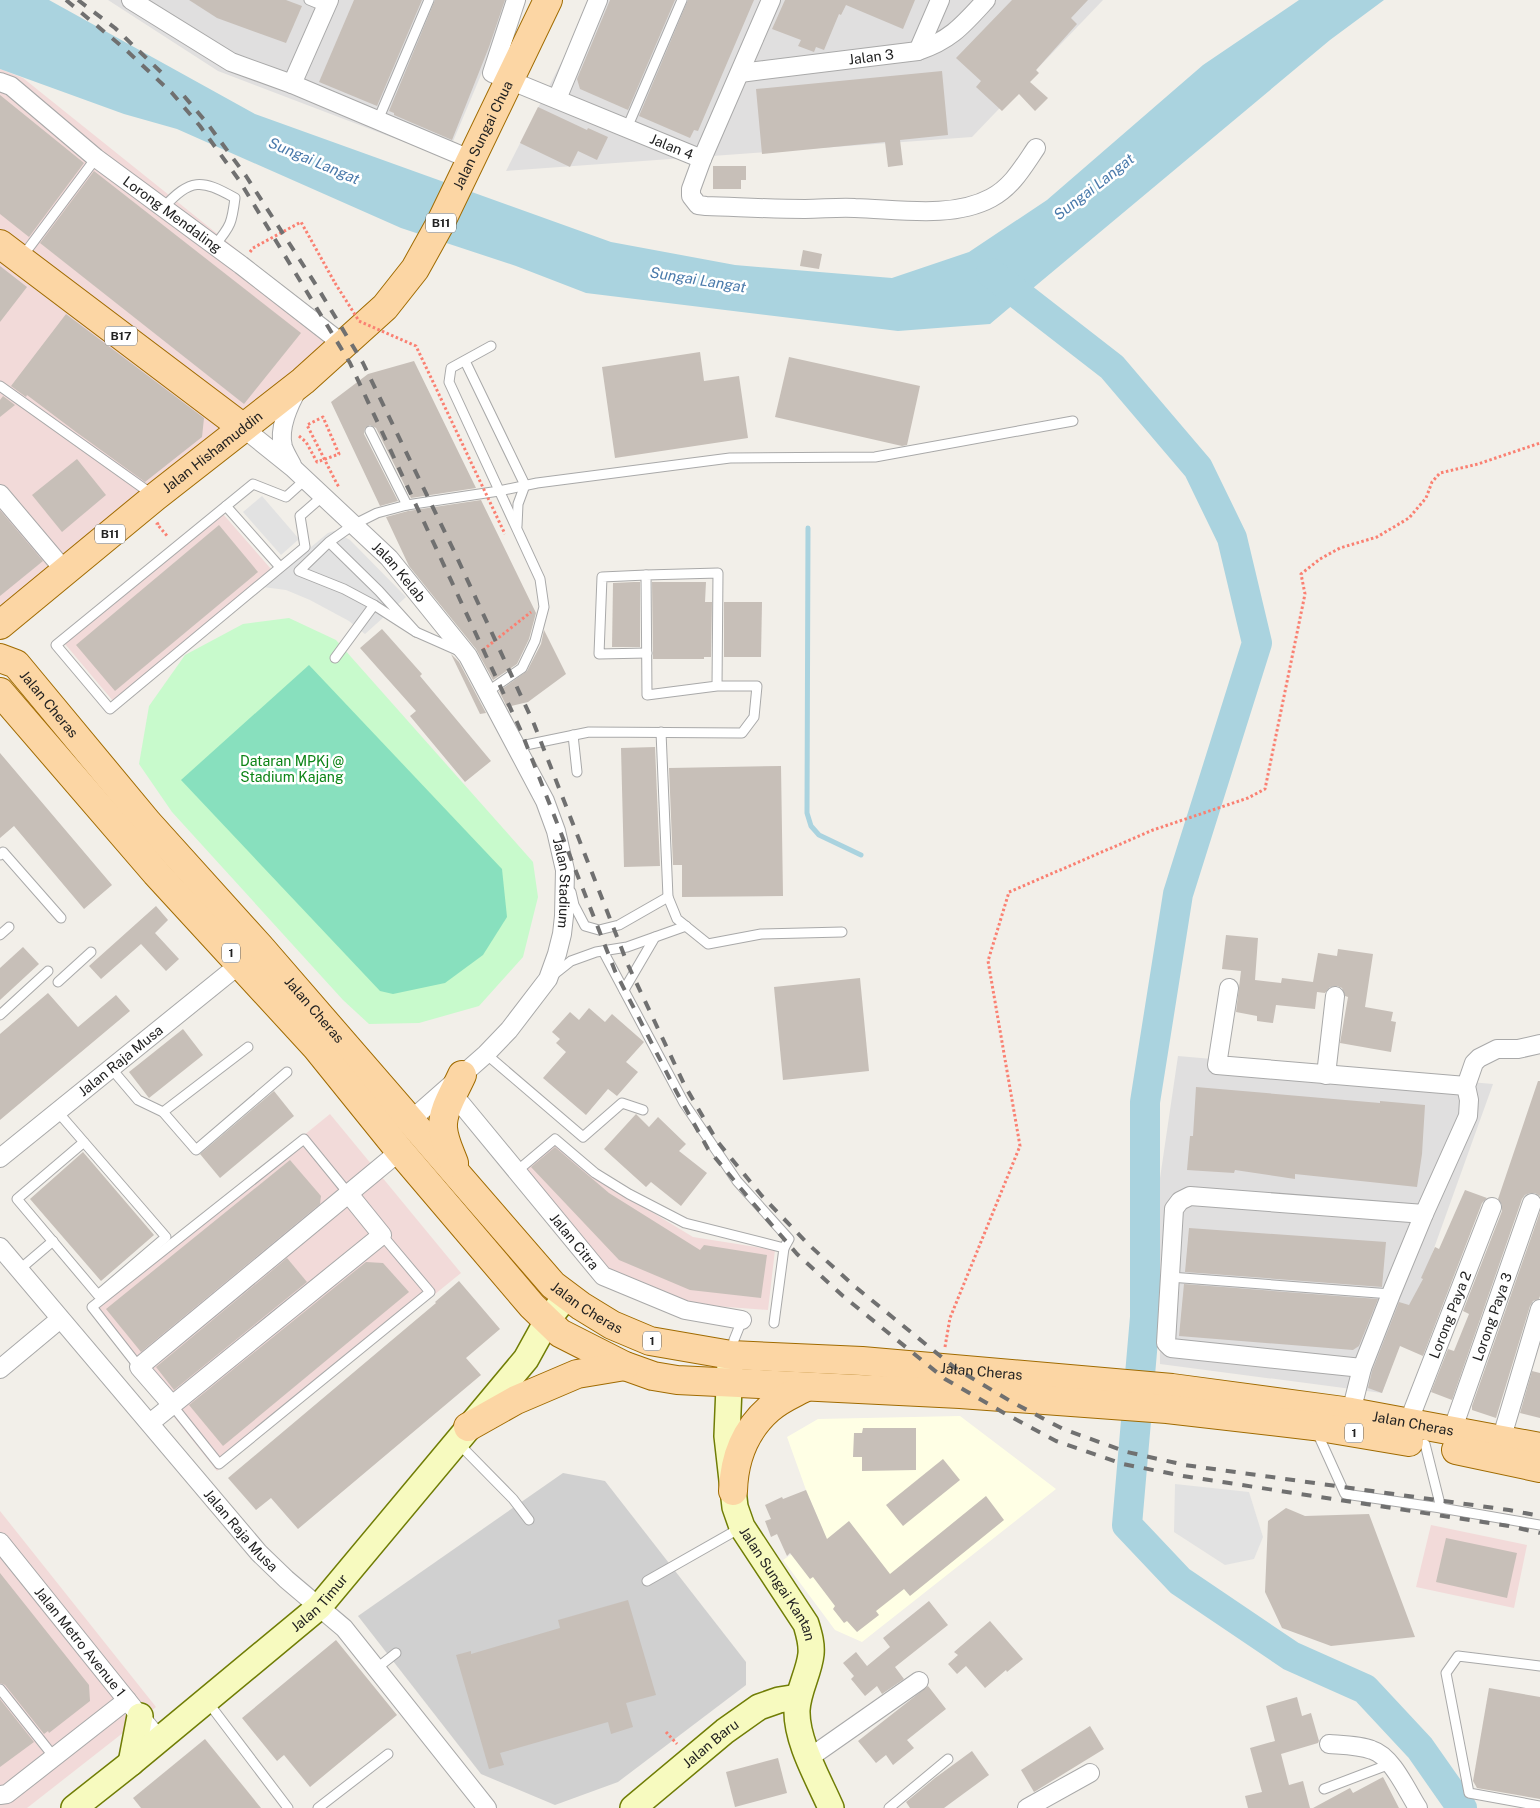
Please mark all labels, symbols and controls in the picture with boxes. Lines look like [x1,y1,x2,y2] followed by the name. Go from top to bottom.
[847,46,895,68] street label: Jalan 3
[450,78,516,192] street label: Jalan Sungai Chua
[648,131,696,163] street label: Jalan 4
[266,134,363,187] water label: Sungai Langat
[1050,150,1137,223] water label: Sungai Langat
[120,173,225,256] street label: Lorong Mendaling
[426,214,456,232] road number: B11
[649,264,748,296] water label: Sungai Langat
[105,326,137,346] road number: B17
[159,408,266,496] street label: Jalan Hishamuddin
[95,524,125,544] road number: B11
[369,538,429,605] street label: Jalan Kelab
[17,667,82,741] street label: Jalan Cheras
[240,753,344,785] park label: Dataran MPKj @ Stadium Kajang
[550,836,573,929] street label: Jalan Stadium
[222,944,240,962] road number: 1
[281,974,347,1046] street label: Jalan Cheras
[75,1022,166,1099] street label: Jalan Raja Musa
[547,1210,602,1273] street label: Jalan Citra
[1426,1269,1474,1361] street label: Lorong Paya 2
[1469,1270,1515,1363] street label: Lorong Paya 3
[548,1278,625,1337] street label: Jalan Cheras
[643,1332,661,1350] road number: 1
[940,1360,1023,1383] street label: Jalan Cheras
[1371,1408,1455,1439] street label: Jalan Cheras
[1345,1424,1363,1442] road number: 1
[201,1486,281,1575] street label: Jalan Raja Musa
[736,1524,818,1642] street label: Jalan Sungai Kantan
[288,1571,351,1635] street label: Jalan Timur
[31,1584,129,1700] street label: Jalan Metro Avenue 1
[679,1716,742,1771] street label: Jalan Baru

